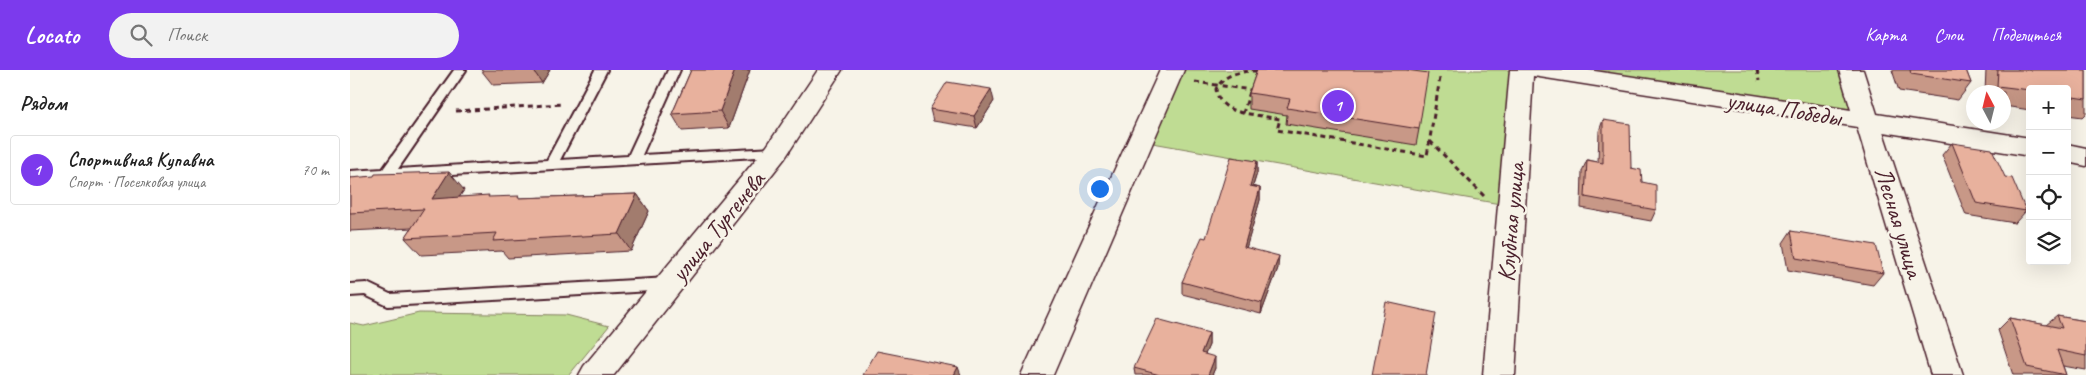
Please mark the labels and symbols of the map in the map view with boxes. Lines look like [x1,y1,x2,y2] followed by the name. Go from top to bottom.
[1722,84,1845,134] street label: улица Победы
[1966,85,2011,130] north arrow
[1322,87,1354,125] pin: 1
[1490,158,1532,283] street label: Клубная улица
[662,163,773,290] street label: улица Тургенева
[1867,163,1932,284] street label: Лесная улица
[1087,176,1113,202] your location

